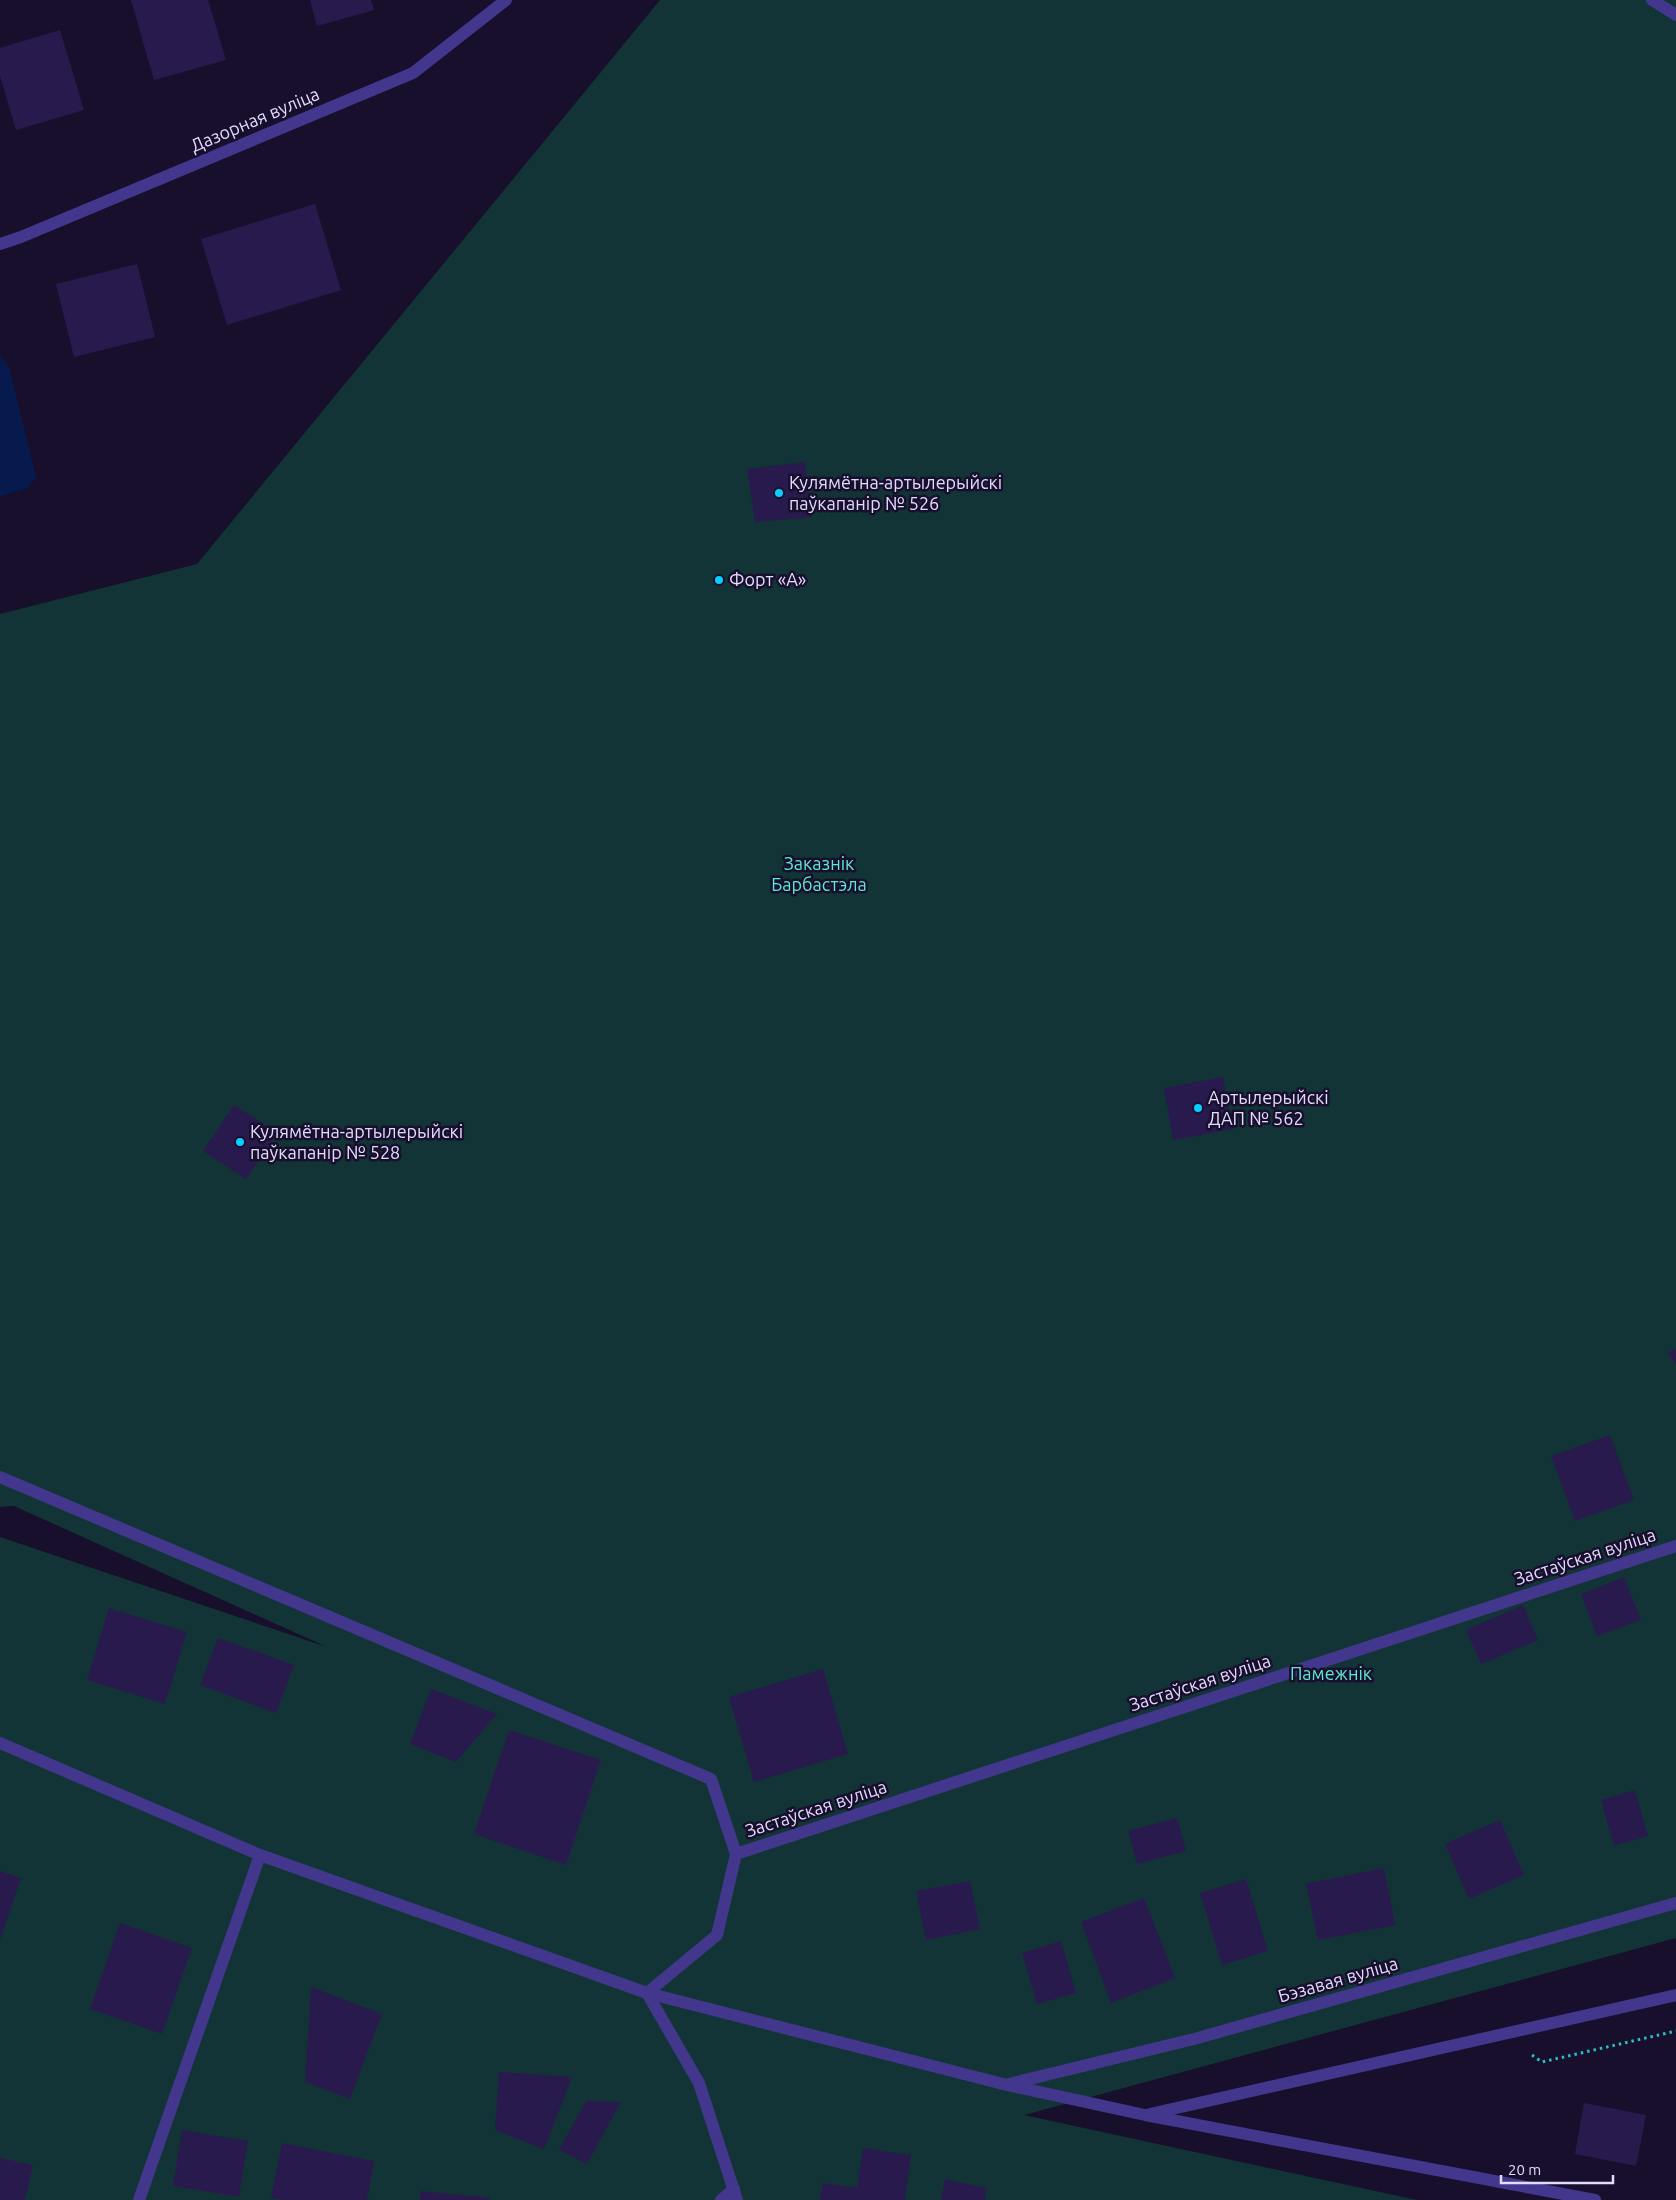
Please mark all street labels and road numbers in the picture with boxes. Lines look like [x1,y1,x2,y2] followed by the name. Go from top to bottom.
[187,83,322,155] street label: Дазорная вуліца
[1511,1524,1658,1588] street label: Застаўская вуліца
[1126,1650,1273,1714] street label: Застаўская вуліца
[742,1776,889,1840] street label: Застаўская вуліца
[1276,1952,1400,2006] street label: Бэзавая вуліца

